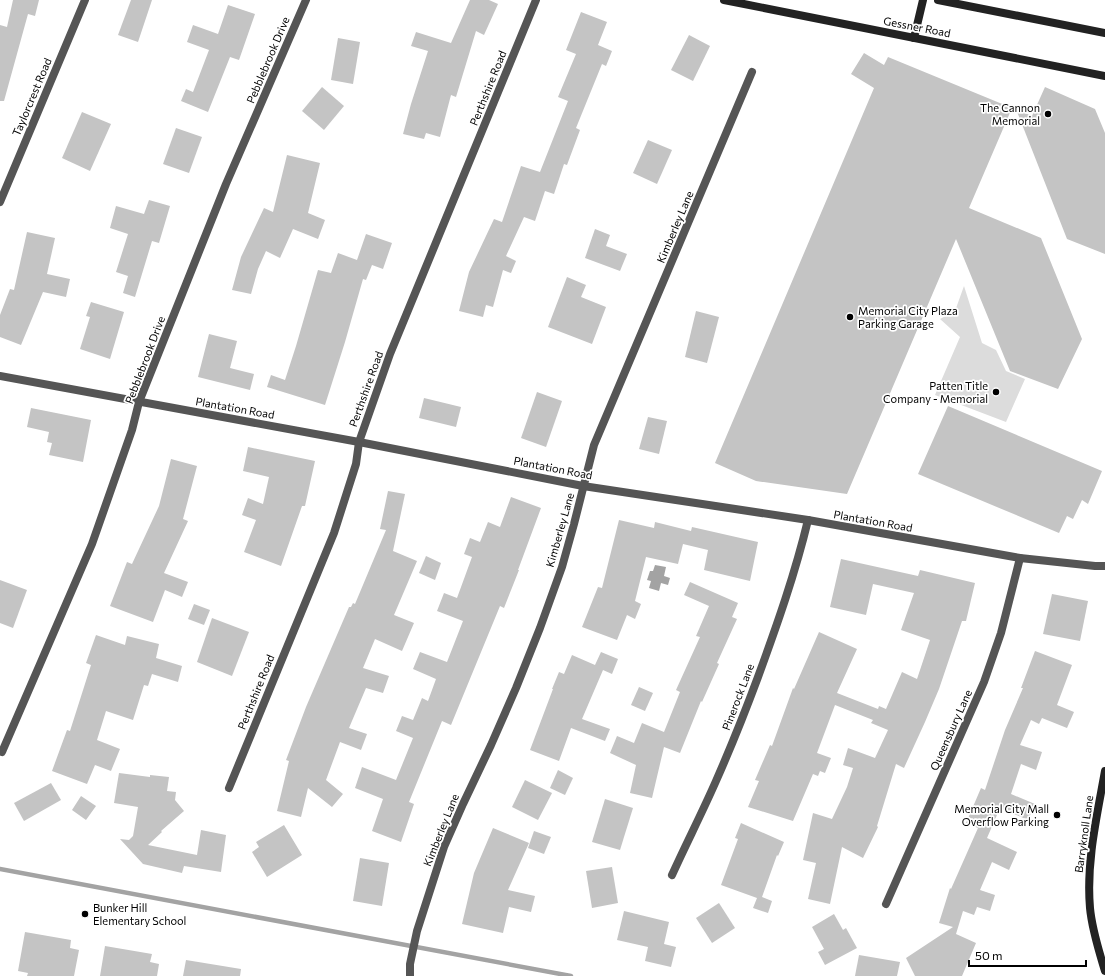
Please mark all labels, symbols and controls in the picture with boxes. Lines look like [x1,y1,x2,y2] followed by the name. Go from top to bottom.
[243,14,292,105] street label: Pebblebrook Drive
[882,14,952,39] street label: Gessner Road
[467,48,508,127] street label: Perthshire Road
[9,56,54,138] street label: Taylorcrest Road
[980,101,1040,127] place label: The Cannon Memorial
[1043,109,1053,119] marker: The Cannon Memorial
[654,189,696,265] street label: Kimberley Lane
[858,304,958,330] place label: Memorial City Plaza Parking Garage
[845,312,855,322] marker: Memorial City Plaza Parking Garage
[122,314,167,405] street label: Pebblebrook Drive
[346,349,385,428] street label: Perthshire Road
[883,379,988,405] place label: Patten Title Company - Memorial
[991,387,1001,397] marker: Patten Title Company - Memorial
[195,394,276,421] street label: Plantation Road
[513,453,594,482] street label: Plantation Road
[543,491,576,569] street label: Kimberley Lane
[833,507,914,534] street label: Plantation Road
[235,652,276,731] street label: Perthshire Road
[719,662,756,732] street label: Pinerock Lane
[927,687,974,772] street label: Queensbury Lane
[420,792,461,868] street label: Kimberley Lane
[1072,794,1095,873] street label: Barryknoll Lane
[954,802,1049,828] place label: Memorial City Mall Overflow Parking
[1052,810,1062,820] marker: Memorial City Mall Overflow Parking
[93,901,186,927] place label: Bunker Hill Elementary School
[80,909,90,919] marker: Bunker Hill Elementary School
[969,942,1086,968] scale bar
[975,948,1003,962] text: 50 m

